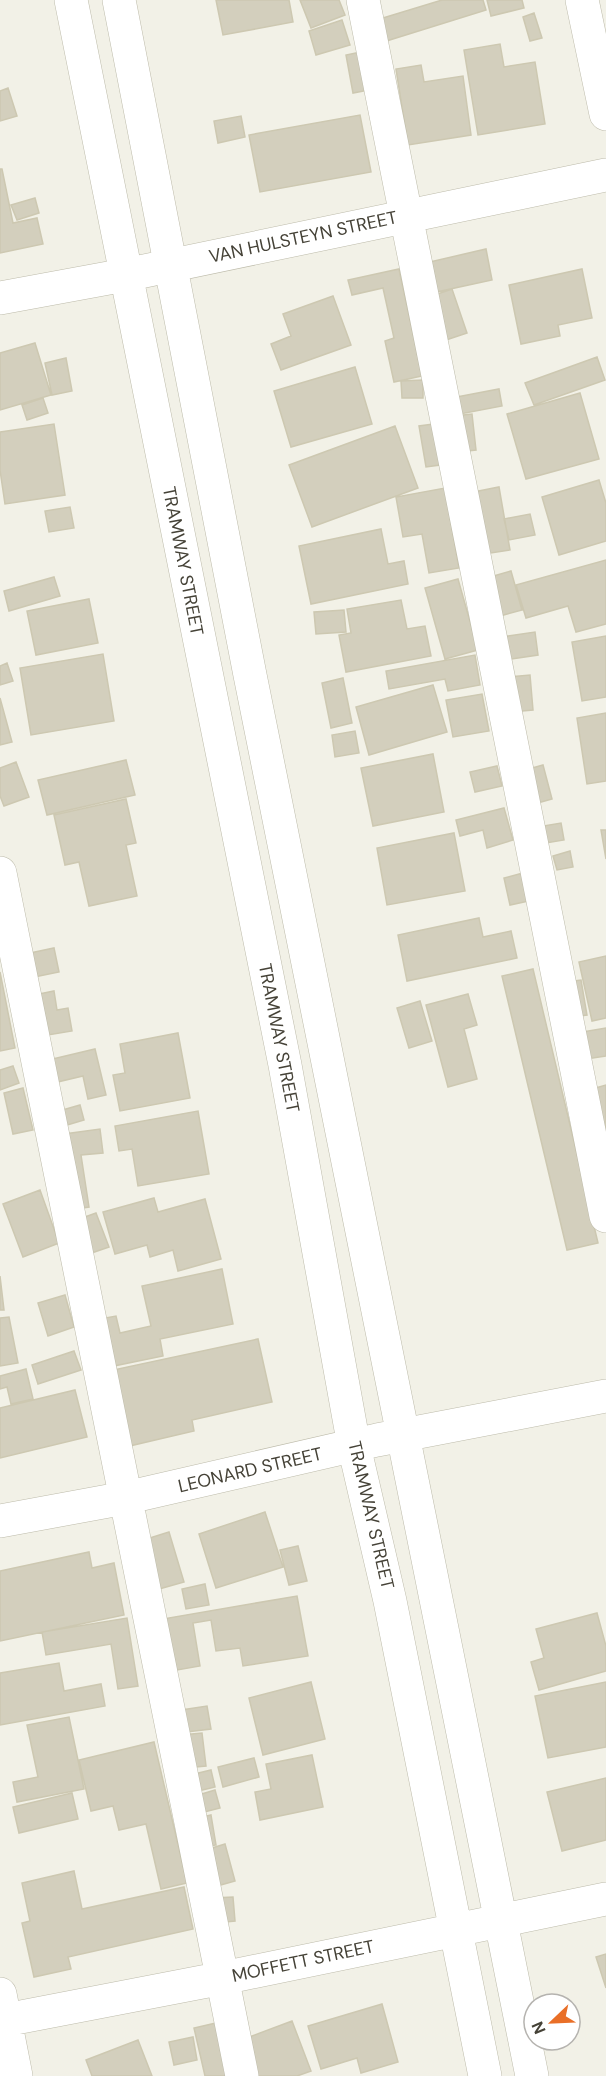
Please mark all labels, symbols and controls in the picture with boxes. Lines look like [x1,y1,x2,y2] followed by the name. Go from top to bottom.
[207,205,399,269] street label: VAN HULSTEYN STREET
[157,484,209,638] street label: TRAMWAY STREET
[253,961,305,1115] street label: TRAMWAY STREET
[342,1439,400,1591] street label: TRAMWAY STREET
[176,1442,324,1498] street label: LEONARD STREET
[230,1934,376,1988] street label: MOFFETT STREET
[522,1992,582,2052] north arrow
[527,2018,551,2037] text: N

